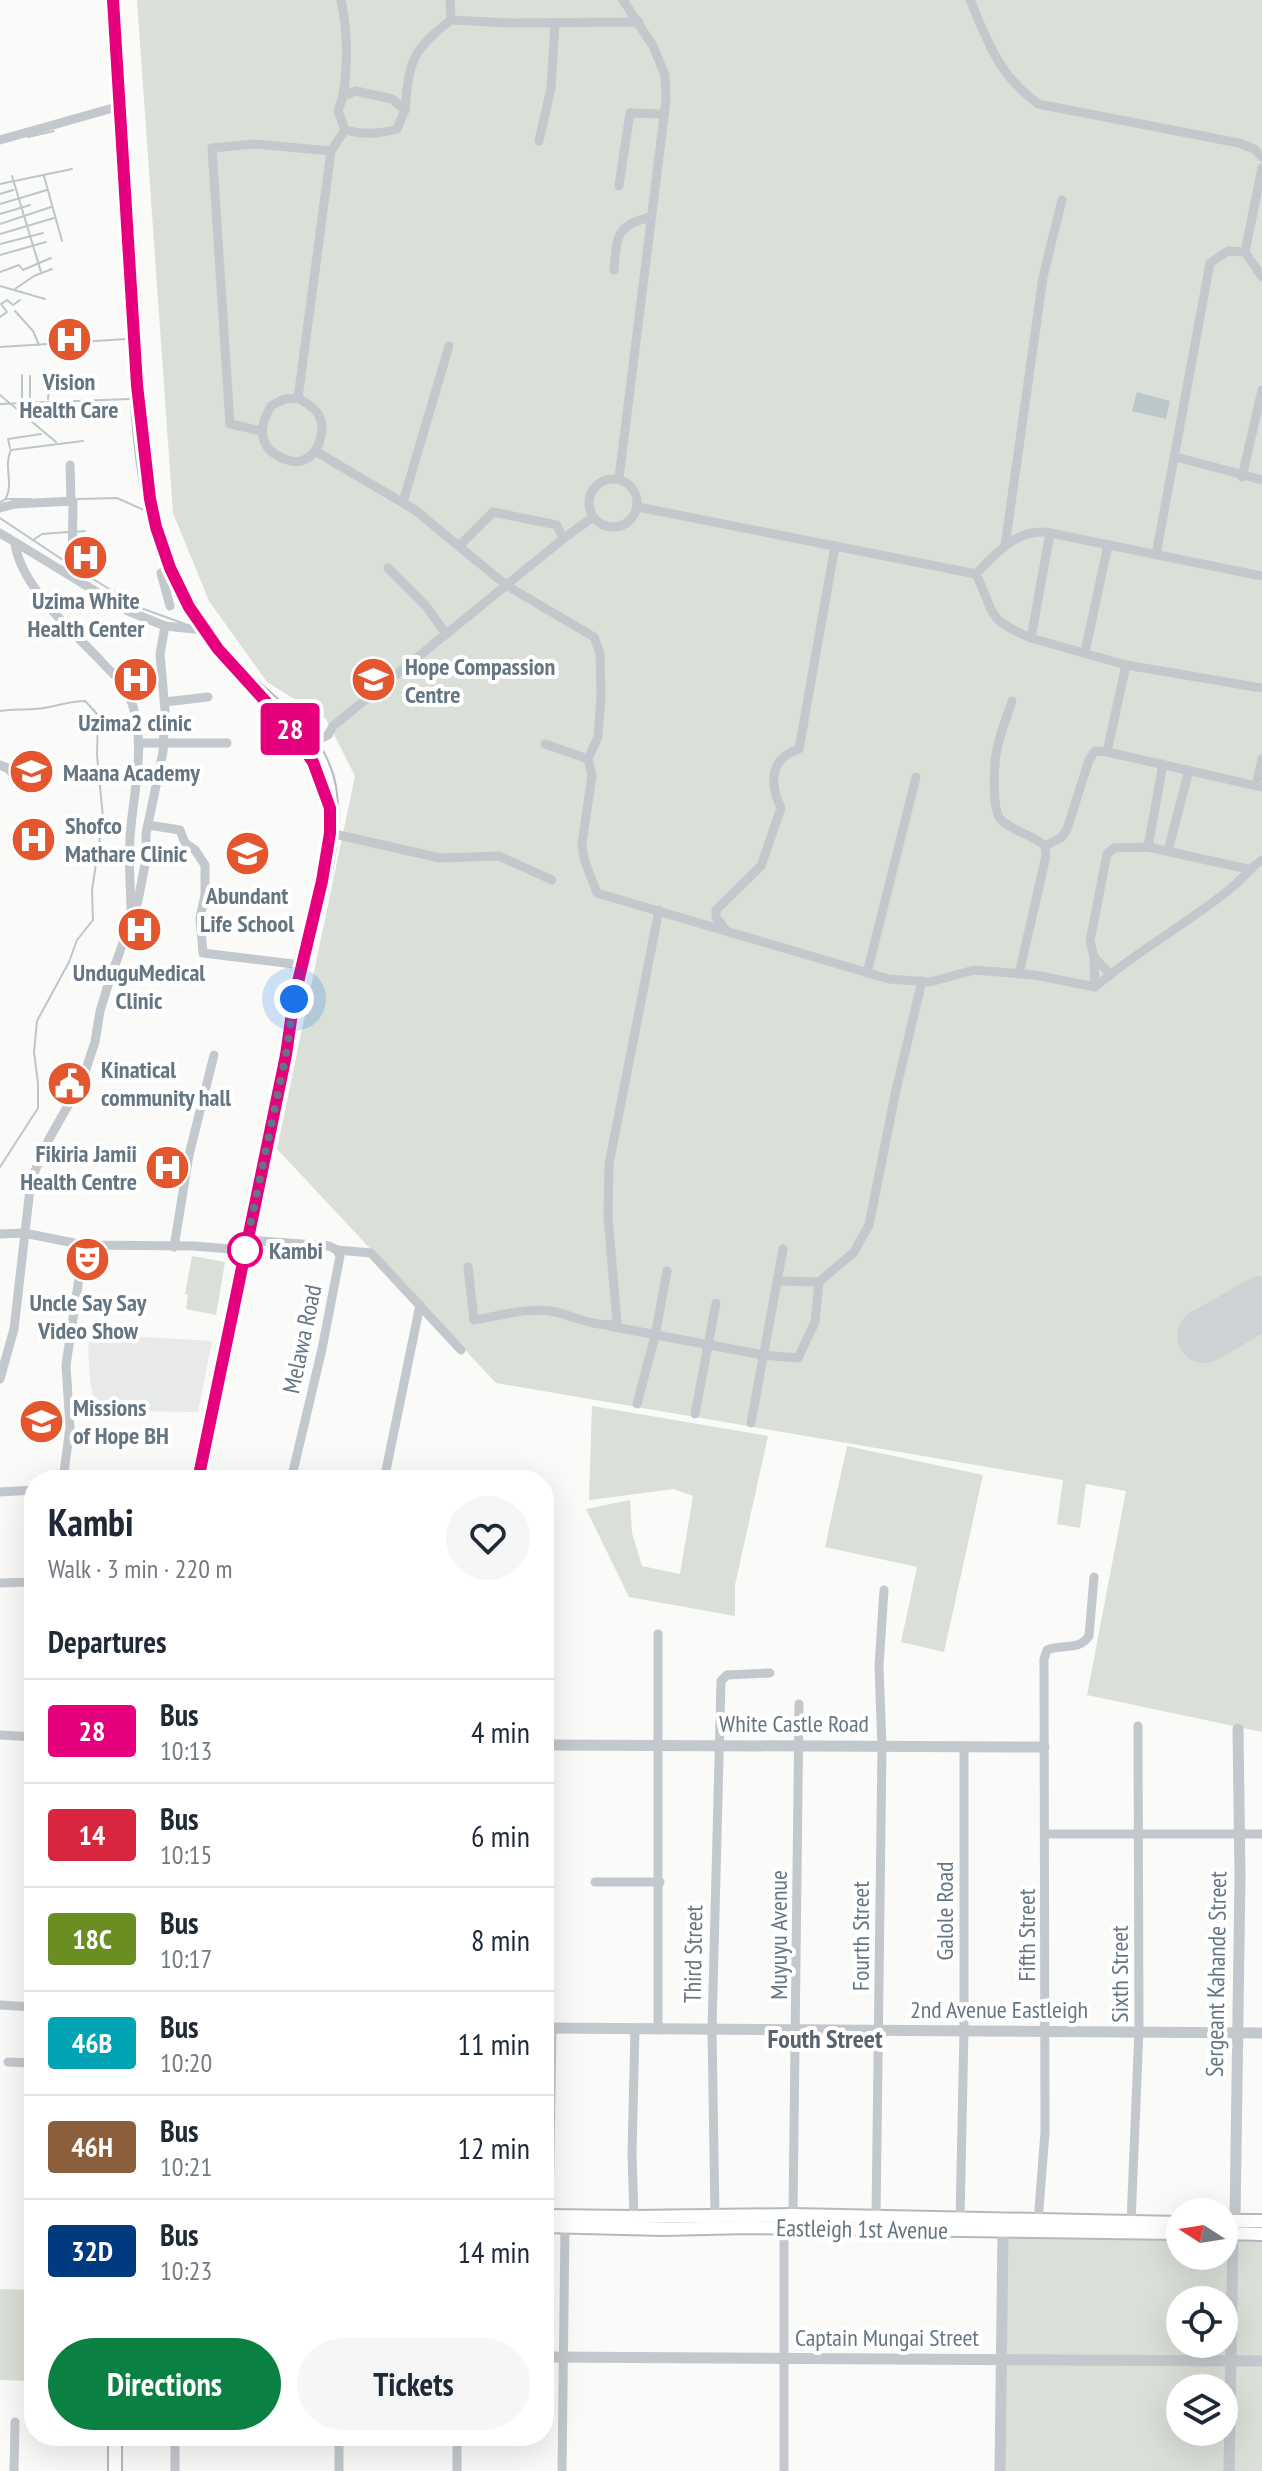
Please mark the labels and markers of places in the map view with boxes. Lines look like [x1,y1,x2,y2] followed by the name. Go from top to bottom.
[45,315,93,363] hospital icon: Vision Health Care
[19,366,119,425] place label: Vision Health Care
[62,534,110,582] hospital icon: Uzima White Health Center
[28,585,145,644] place label: Uzima White Health Center
[405,651,555,710] place label: Hope Compassion Centre
[111,656,159,704] hospital icon: Uzima2 clinic
[350,656,398,704] school or university icon: Hope Compassion Centre
[78,707,192,738] place label: Uzima2 clinic
[8,748,56,796] school or university icon: Maana Academy
[63,757,200,788] place label: Maana Academy
[65,810,188,869] place label: Shofco Mathare Clinic
[10,815,58,863] hospital icon: Shofco Mathare Clinic
[223,829,271,877] school or university icon: Abundant Life School
[200,880,294,939] place label: Abundant Life School
[115,906,163,954] hospital icon: UnduguMedical Clinic
[73,957,205,1016] place label: UnduguMedical Clinic
[101,1054,231,1113] place label: Kinatical community hall
[46,1059,94,1107] public building icon: Kinatical community hall
[20,1138,137,1197] place label: Fikiria Jamii Health Centre
[144,1143,192,1191] hospital icon: Fikiria Jamii Health Centre
[228,1233,262,1267] marker: Kambi
[269,1235,323,1266] place label: Kambi
[64,1236,112,1284] theatre icon: Uncle Say Say Video Show
[30,1287,147,1346] place label: Uncle Say Say Video Show
[73,1392,169,1451] place label: Missions of Hope BH
[18,1397,66,1445] school or university icon: Missions of Hope BH

